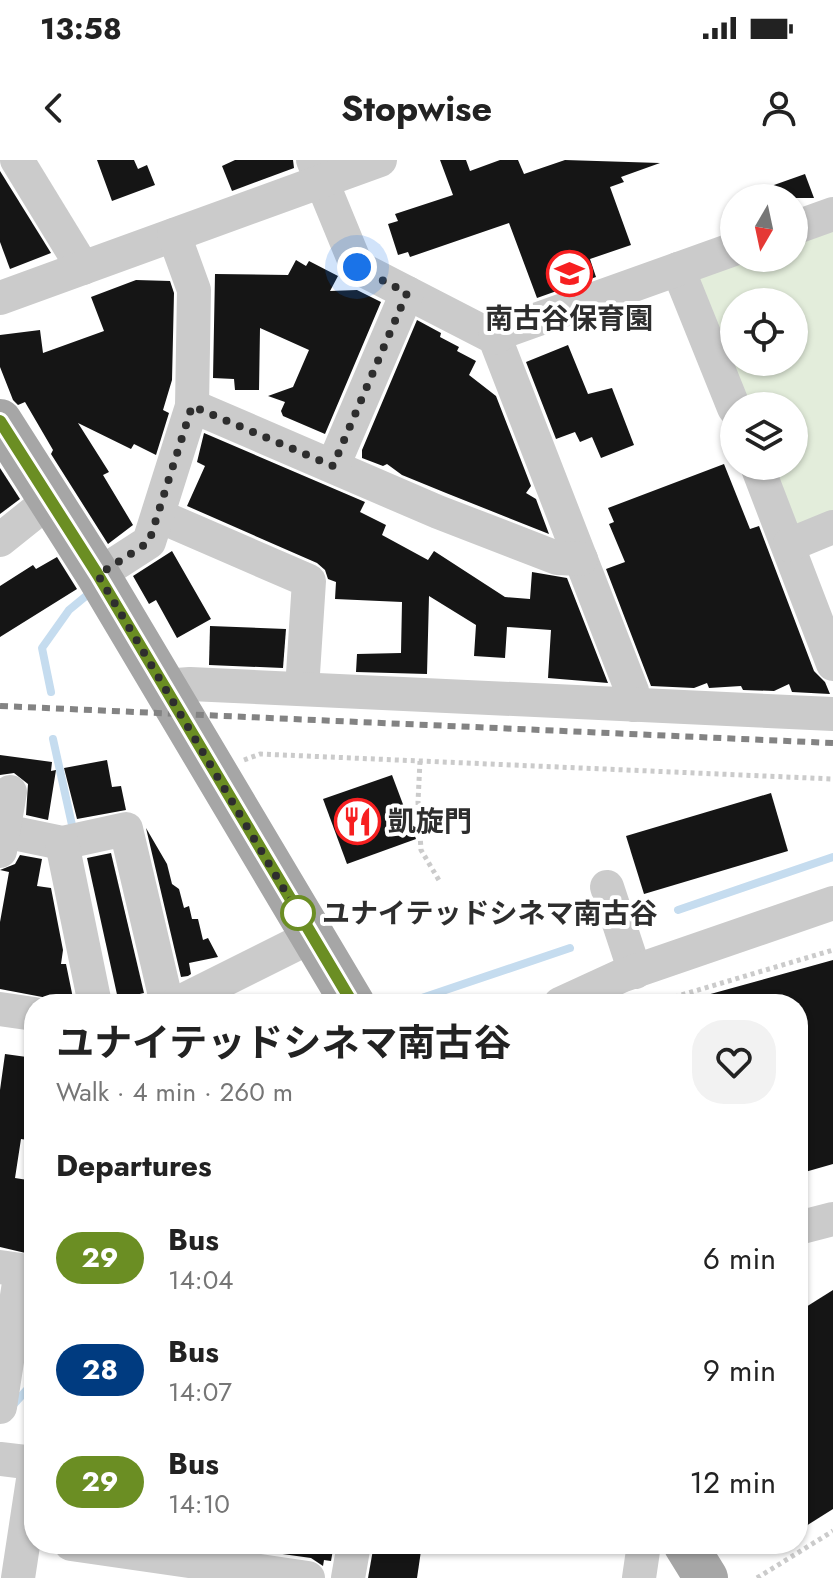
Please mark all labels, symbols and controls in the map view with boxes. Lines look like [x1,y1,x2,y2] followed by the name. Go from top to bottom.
[40,7,122,50] text: 13:58
[341,82,492,134] text: Stopwise
[32,86,76,130] icon: back
[757,86,801,130] icon: person
[720,184,808,272] north arrow
[720,184,808,480] map controls
[337,247,377,287] your location
[545,249,593,297] school or university icon: 南古谷保育園
[720,288,808,376] button: locate
[485,298,653,339] place label: 南古谷保育園
[720,392,808,480] button: layers
[333,797,381,845] restaurant icon: 凱旋門
[388,801,472,842] place label: 凱旋門
[322,893,657,934] place label: ユナイテッドシネマ南古谷
[281,896,315,930] marker: ユナイテッドシネマ南古谷
[56,1015,511,1070] text: ユナイテッドシネマ南古谷
[692,1020,776,1104] button: heart
[56,1073,293,1111] text: Walk · 4 min · 260 m
[56,1144,212,1187] text: Departures
[168,1218,219,1261] text: Bus
[81,1237,119,1278] text: 29
[703,1237,776,1280] text: 6 min
[168,1261,233,1299] text: 14:04
[168,1330,219,1373] text: Bus
[82,1349,118,1390] text: 28
[703,1349,776,1392] text: 9 min
[168,1373,232,1411] text: 14:07
[168,1442,219,1485] text: Bus
[81,1461,119,1502] text: 29
[689,1461,776,1504] text: 12 min
[168,1485,230,1523] text: 14:10

